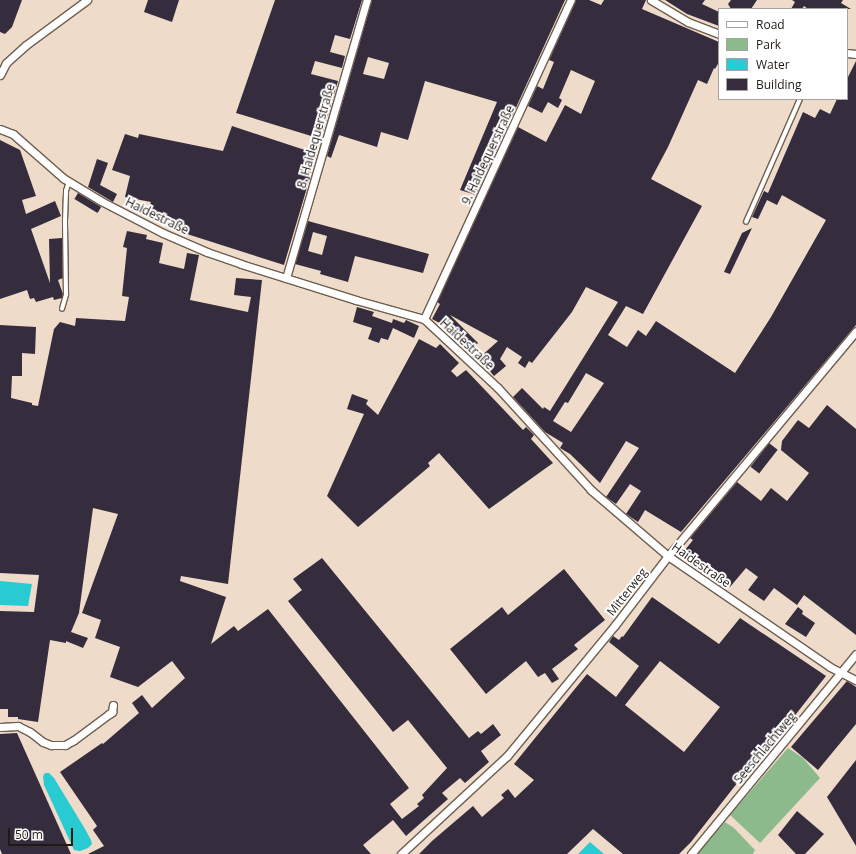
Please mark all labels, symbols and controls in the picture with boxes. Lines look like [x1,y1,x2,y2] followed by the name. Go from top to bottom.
[718,8,848,100] legend
[756,16,785,33] text: Road
[756,36,781,53] text: Park
[756,56,790,73] text: Water
[756,76,801,93] text: Building
[294,82,338,190] street label: 8. Haidequerstraße
[459,103,517,207] street label: 9. Haidequerstraße
[123,195,191,237] street label: Haidestraße
[437,315,497,373] street label: Haidestraße
[669,539,733,591] street label: Haidestraße
[604,565,650,619] street label: Mitterweg
[731,709,799,787] street label: Seeschlachtweg
[10,820,75,846] scale bar
[15,826,43,843] text: 50 m

